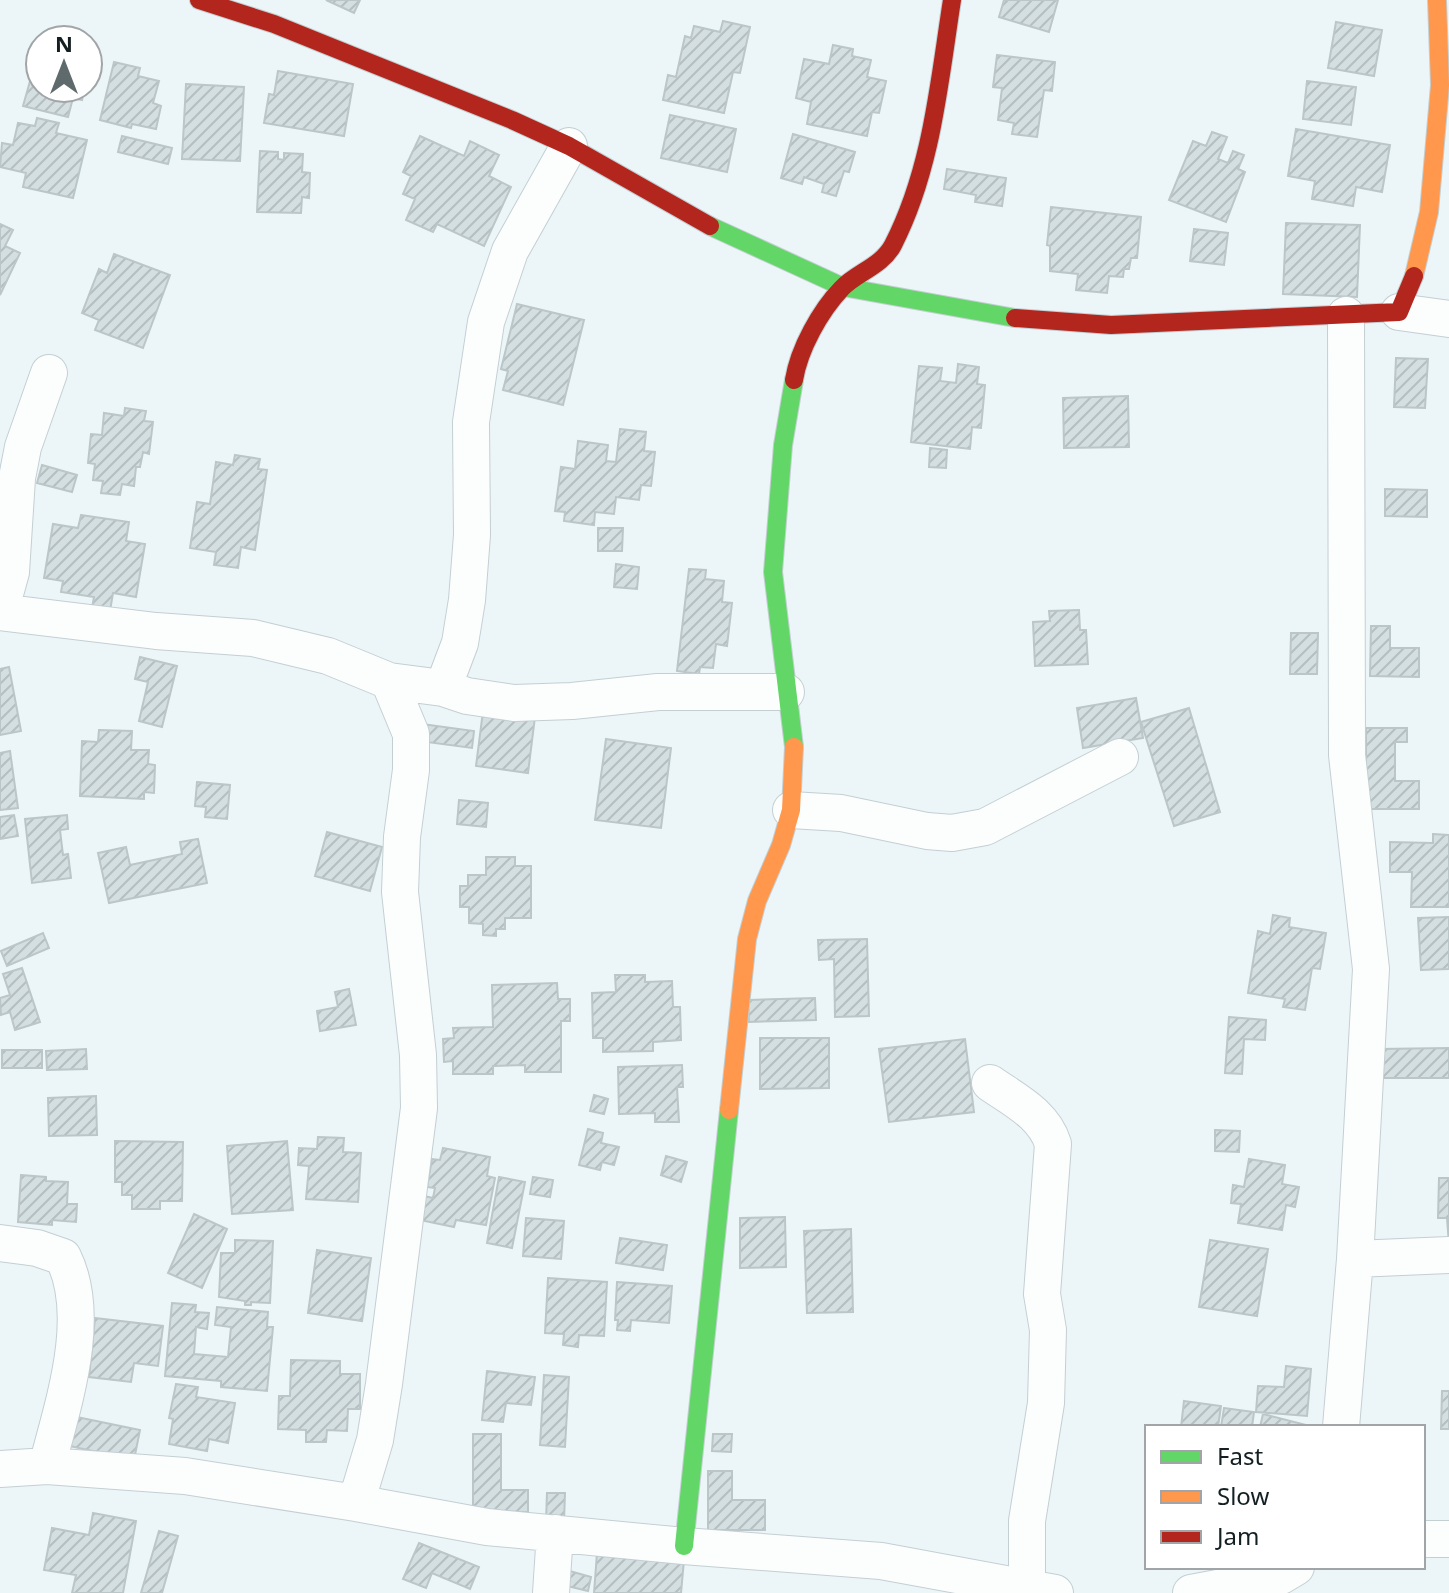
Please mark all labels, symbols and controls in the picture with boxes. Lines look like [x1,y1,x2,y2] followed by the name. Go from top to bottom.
[24,24,104,104] north arrow
[55,28,73,58] text: N
[1145,1425,1425,1569] legend
[1217,1439,1263,1472] text: Fast
[1217,1479,1269,1512] text: Slow
[1215,1519,1259,1552] text: Jam

